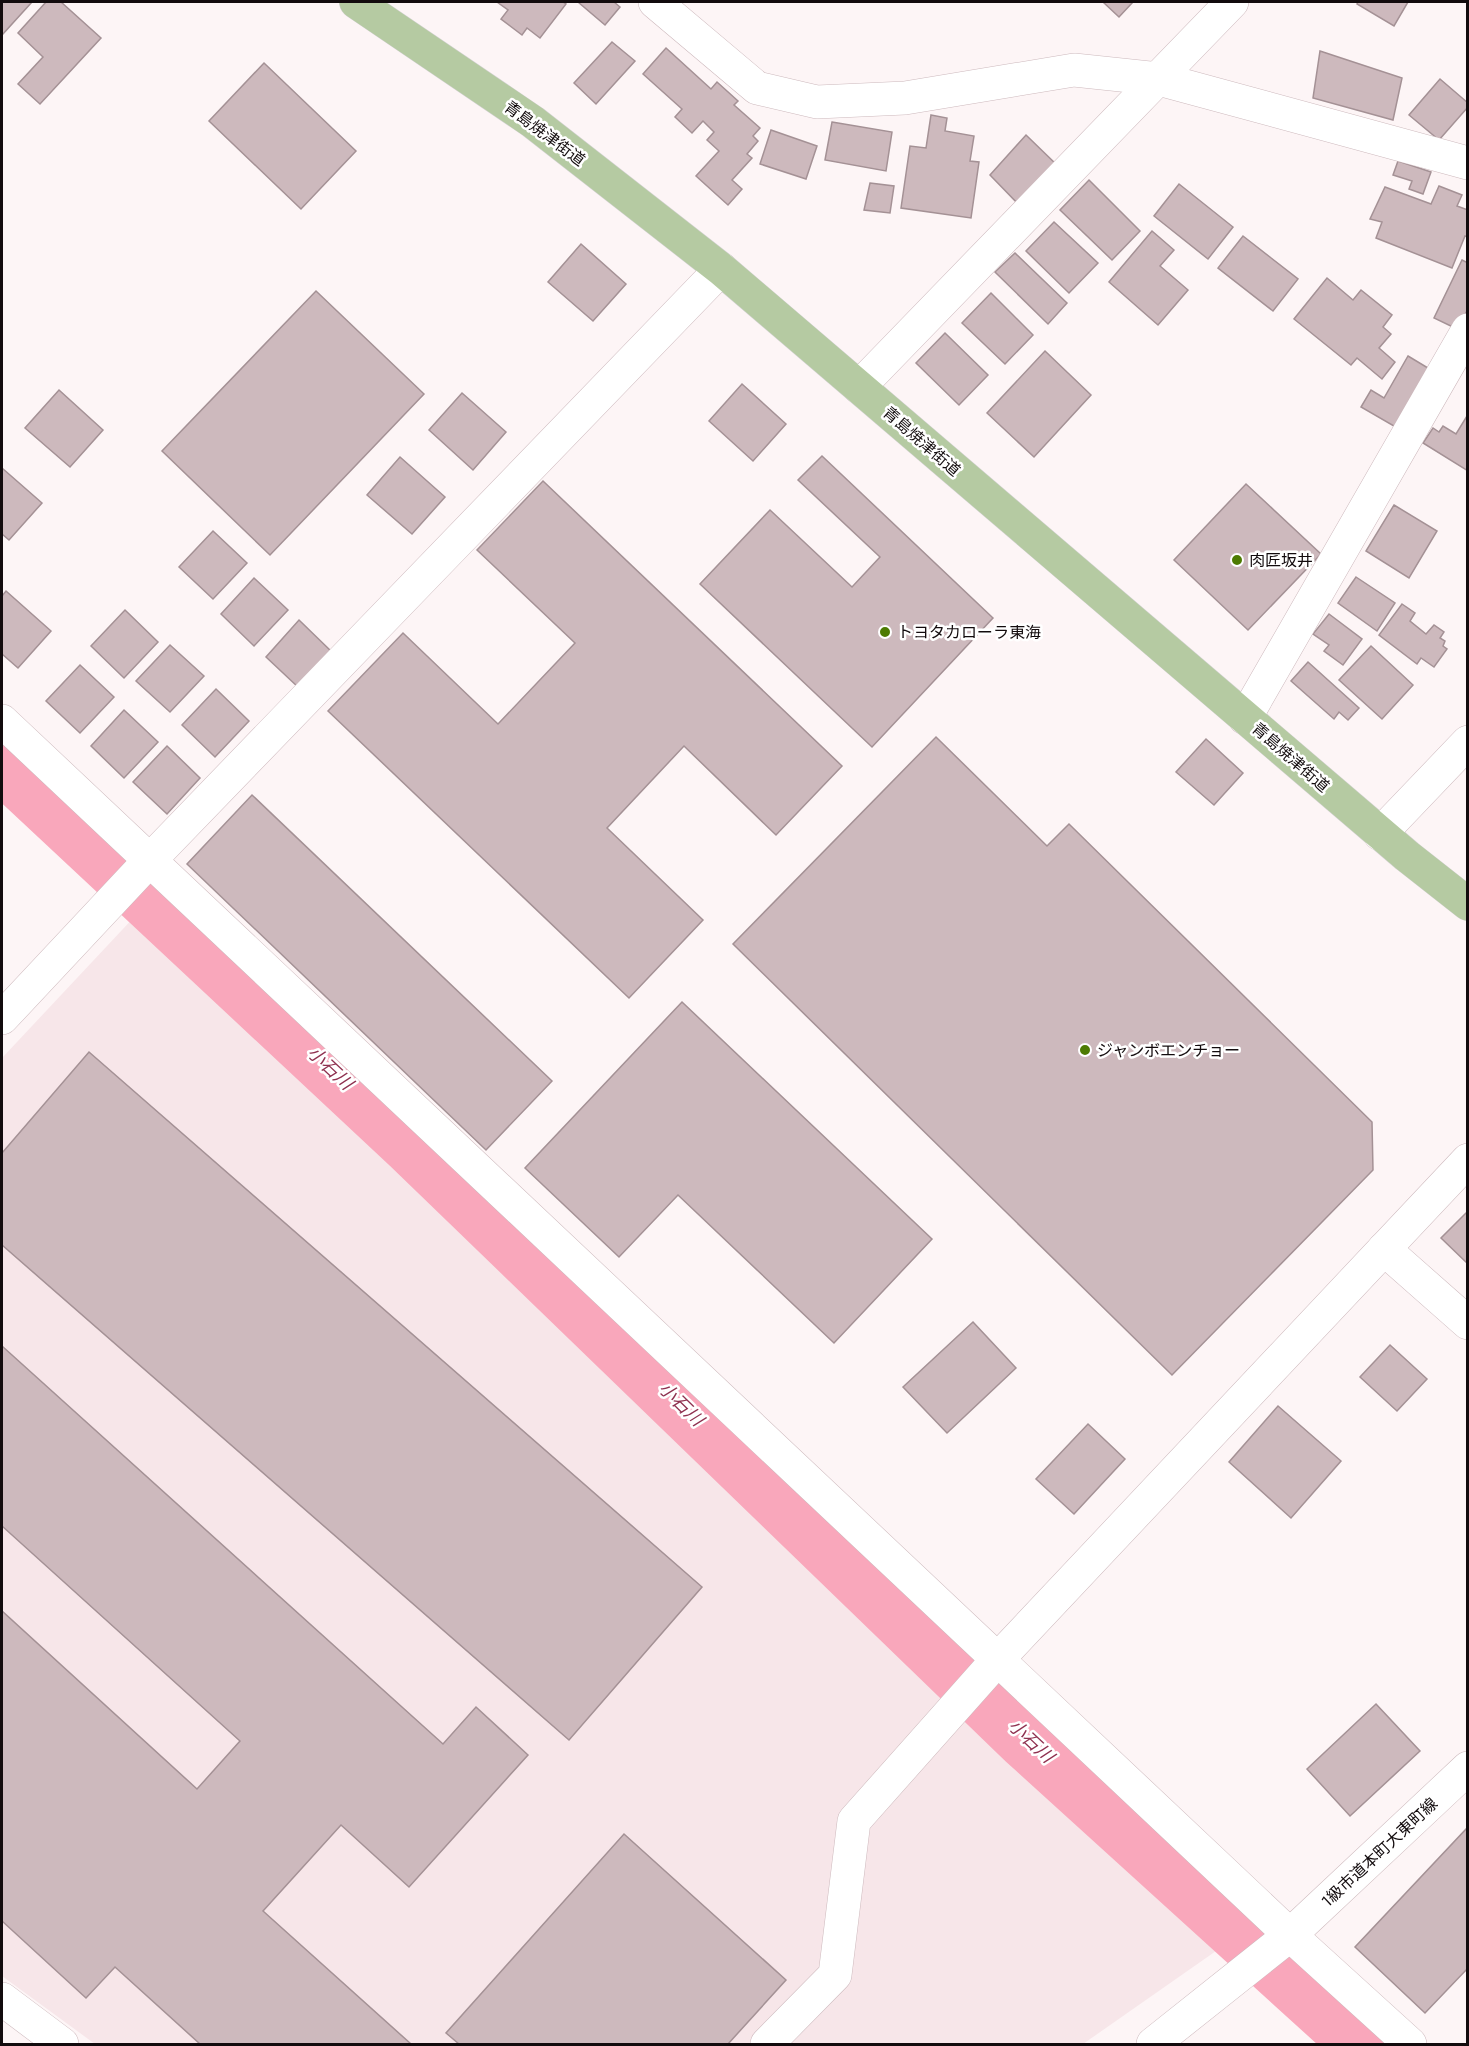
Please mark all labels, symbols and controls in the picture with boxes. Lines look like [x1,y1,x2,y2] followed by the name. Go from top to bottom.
[499,95,590,171] street label: 青島焼津街道
[878,401,965,482] street label: 青島焼津街道
[1249,549,1313,572] place label: 肉匠坂井
[1230,553,1244,567] marker: 肉匠坂井
[897,621,1041,644] place label: トヨタカローラ東海
[878,625,892,639] marker: トヨタカローラ東海
[1247,717,1334,798] street label: 青島焼津街道
[1097,1039,1240,1062] place label: ジャンボエンチョー
[301,1040,360,1097] water label: 小石川
[1078,1043,1092,1057] marker: ジャンボエンチョー
[653,1376,711,1433] water label: 小石川
[1002,1713,1061,1770] water label: 小石川
[1316,1792,1442,1912] street label: 1級市道本町大東町線

